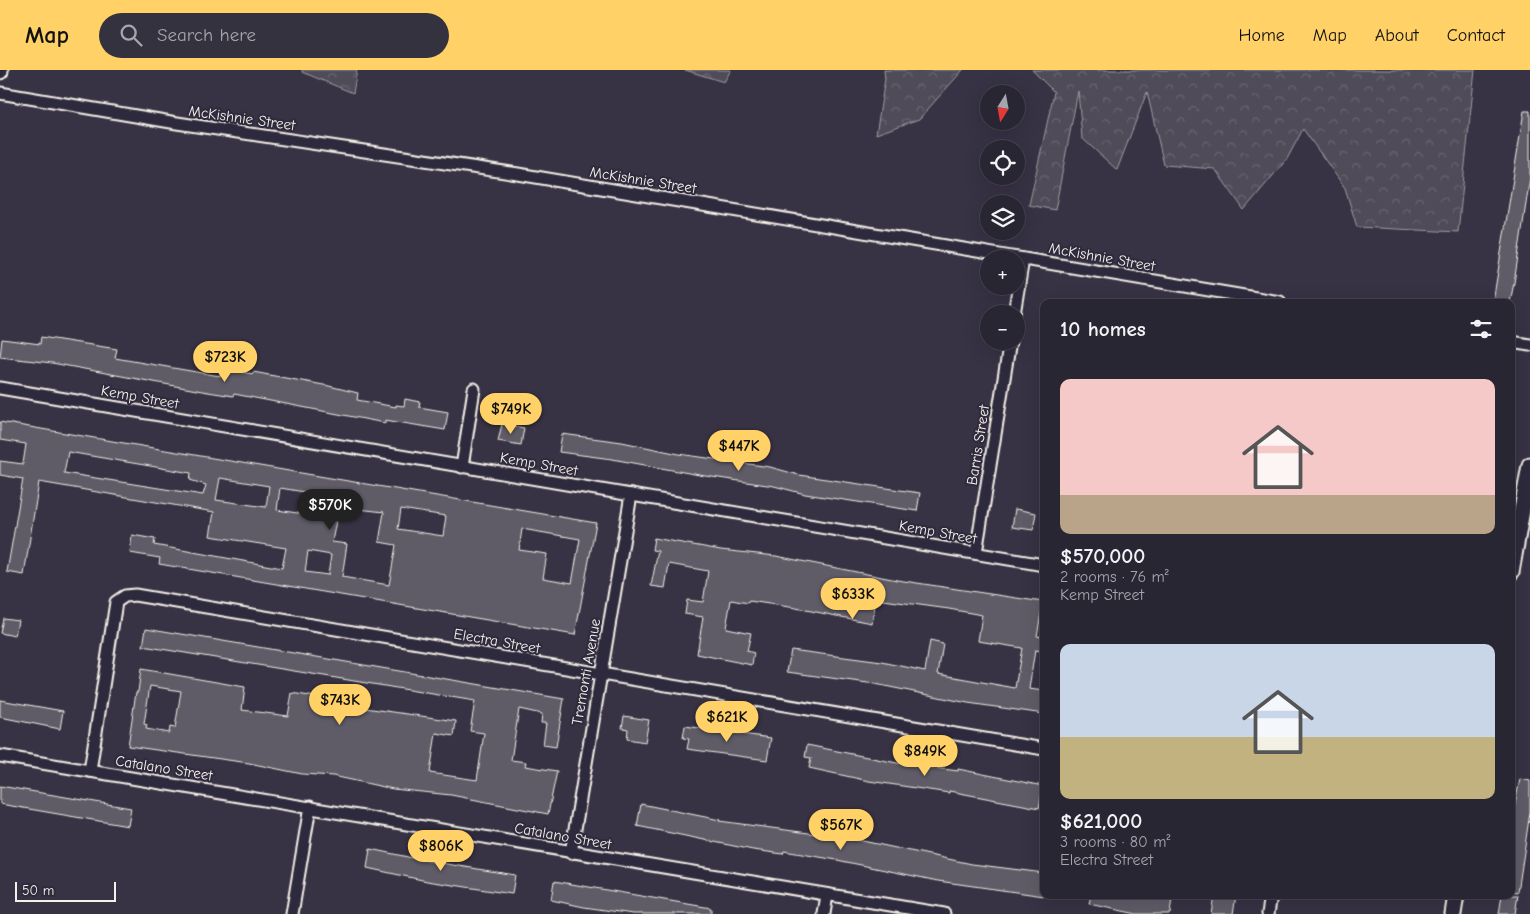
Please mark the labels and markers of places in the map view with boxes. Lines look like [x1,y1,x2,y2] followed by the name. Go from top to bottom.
[190,340,260,383] pin: $723K
[476,392,546,435] pin: $749K
[704,430,774,472] pin: $447K
[295,488,365,531] pin: $570K
[818,578,888,620] pin: $633K
[305,684,375,726] pin: $743K
[692,700,762,743] pin: $621K
[890,734,960,777] pin: $849K
[806,808,876,851] pin: $567K
[406,830,476,872] pin: $806K

